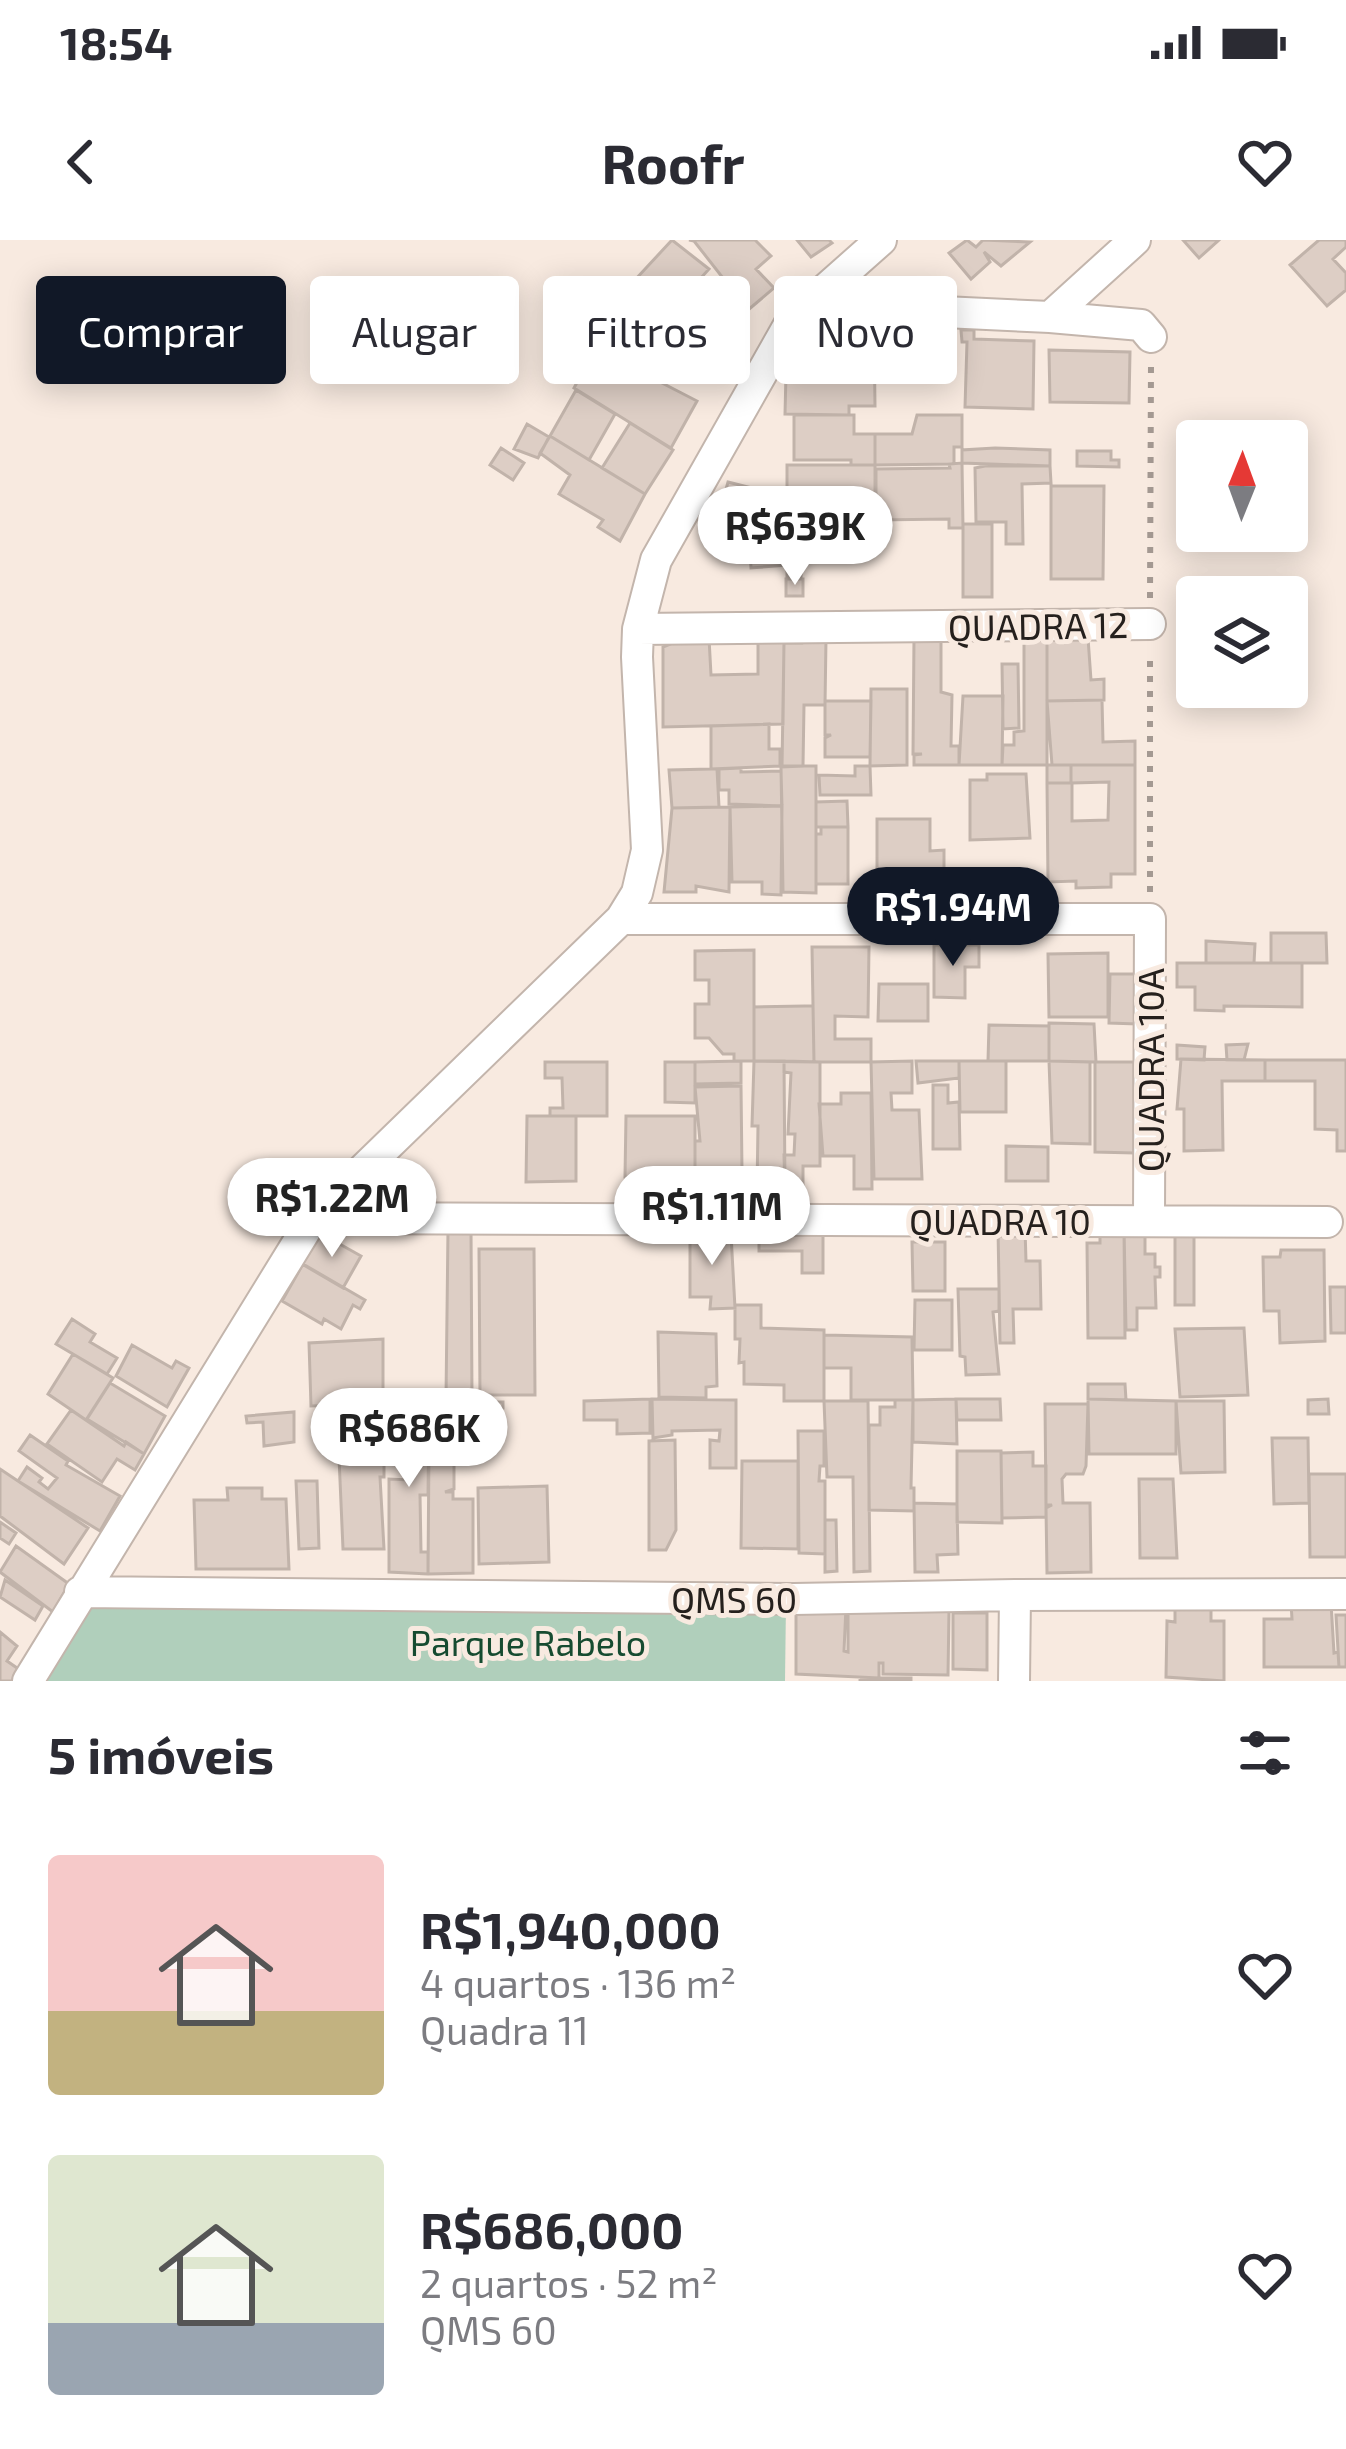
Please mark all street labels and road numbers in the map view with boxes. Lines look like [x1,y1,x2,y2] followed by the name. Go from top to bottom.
[947,602,1129,648] street label: QUADRA 12
[1128,967,1171,1172] street label: QUADRA 10A
[909,1199,1091,1242] street label: QUADRA 10
[671,1577,797,1620] street label: QMS 60

